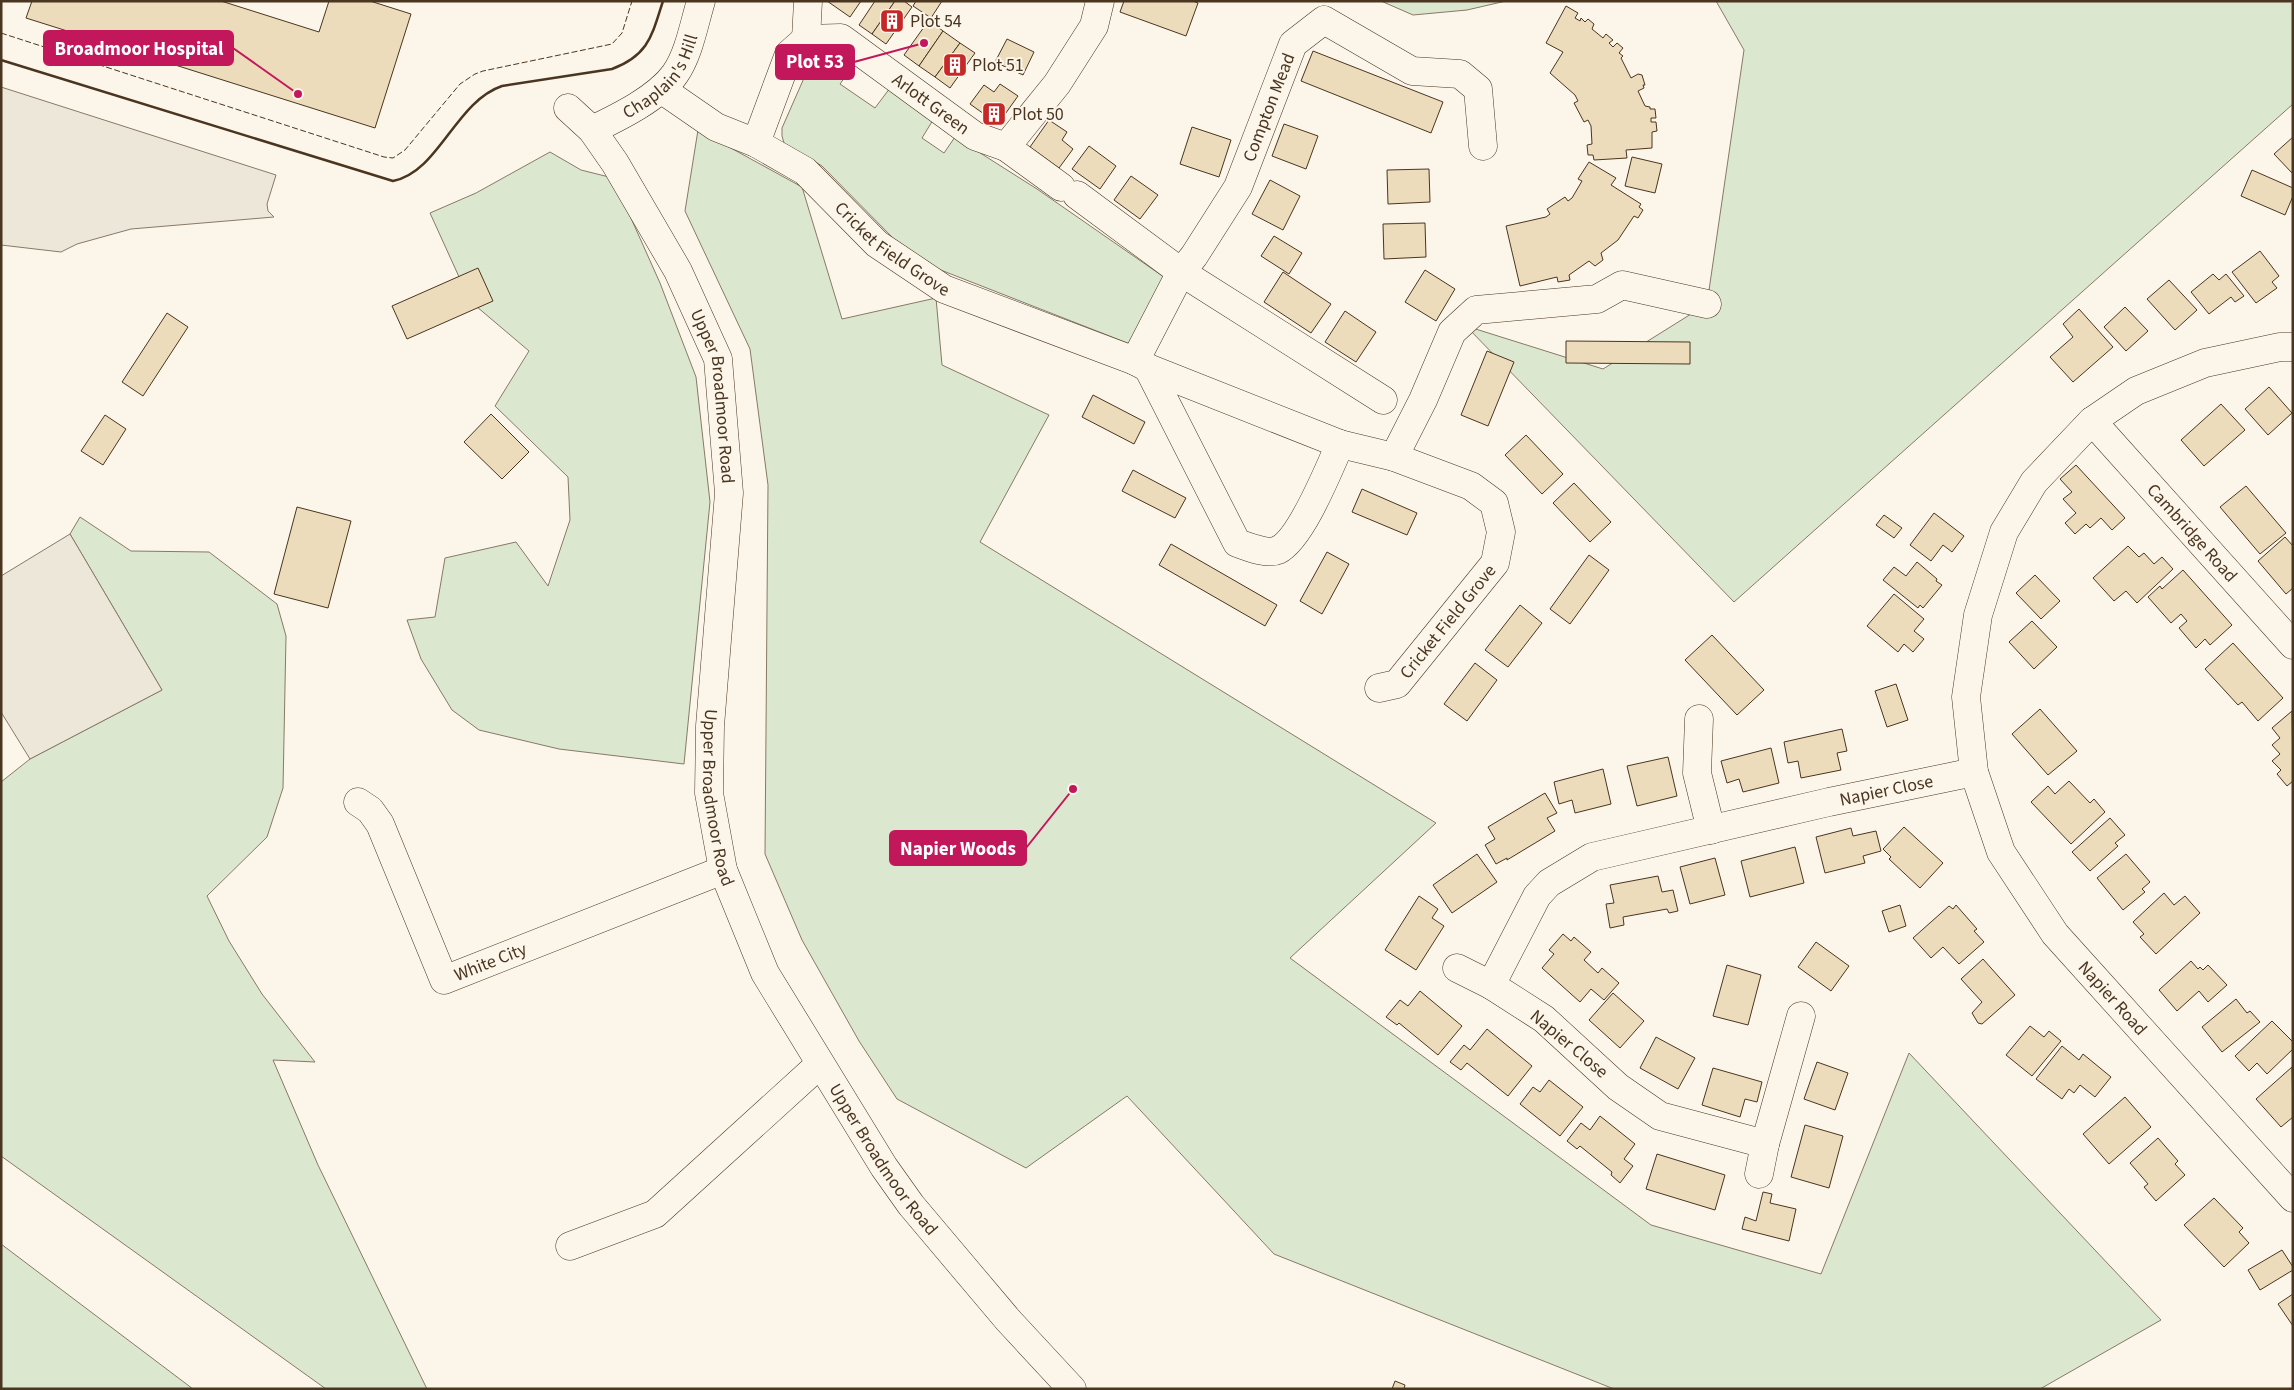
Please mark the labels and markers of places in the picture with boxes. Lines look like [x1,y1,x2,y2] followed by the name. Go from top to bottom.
[879,8,905,34] building icon: Plot 54
[910,9,962,34] place label: Plot 54
[44,31,233,65] callout: Broadmoor Hospital
[776,45,854,79] callout: Plot 53
[942,52,968,78] building icon: Plot 51
[972,53,1024,78] place label: Plot 51
[981,101,1007,127] building icon: Plot 50
[1012,102,1064,127] place label: Plot 50
[890,831,1026,865] callout: Napier Woods

